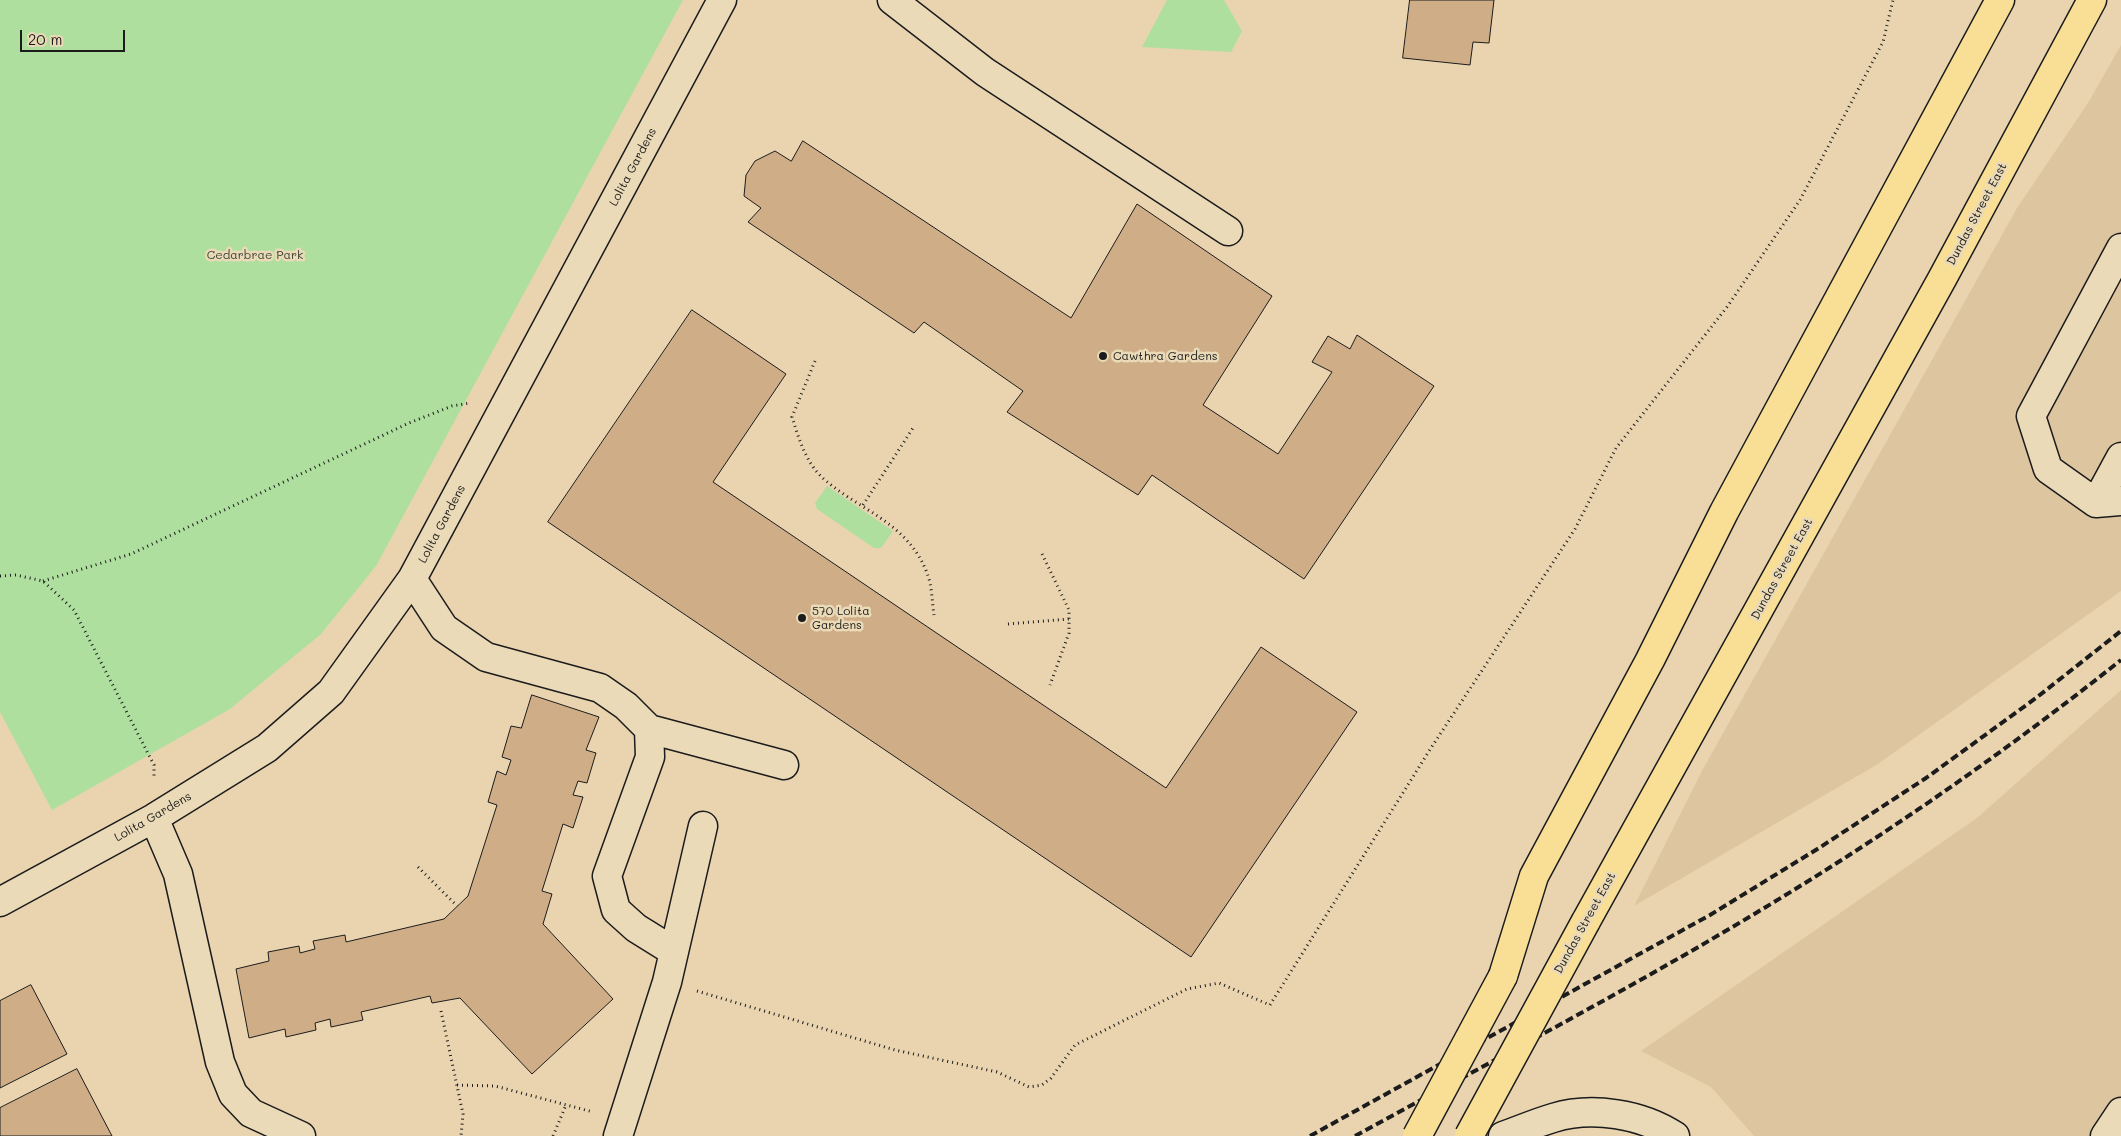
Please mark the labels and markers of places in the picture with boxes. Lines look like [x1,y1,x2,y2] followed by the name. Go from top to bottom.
[1113,349,1218,363] place label: Cawthra Gardens
[1097,350,1109,362] marker: Cawthra Gardens
[812,604,870,632] place label: 570 Lolita Gardens
[796,612,808,624] marker: 570 Lolita Gardens

